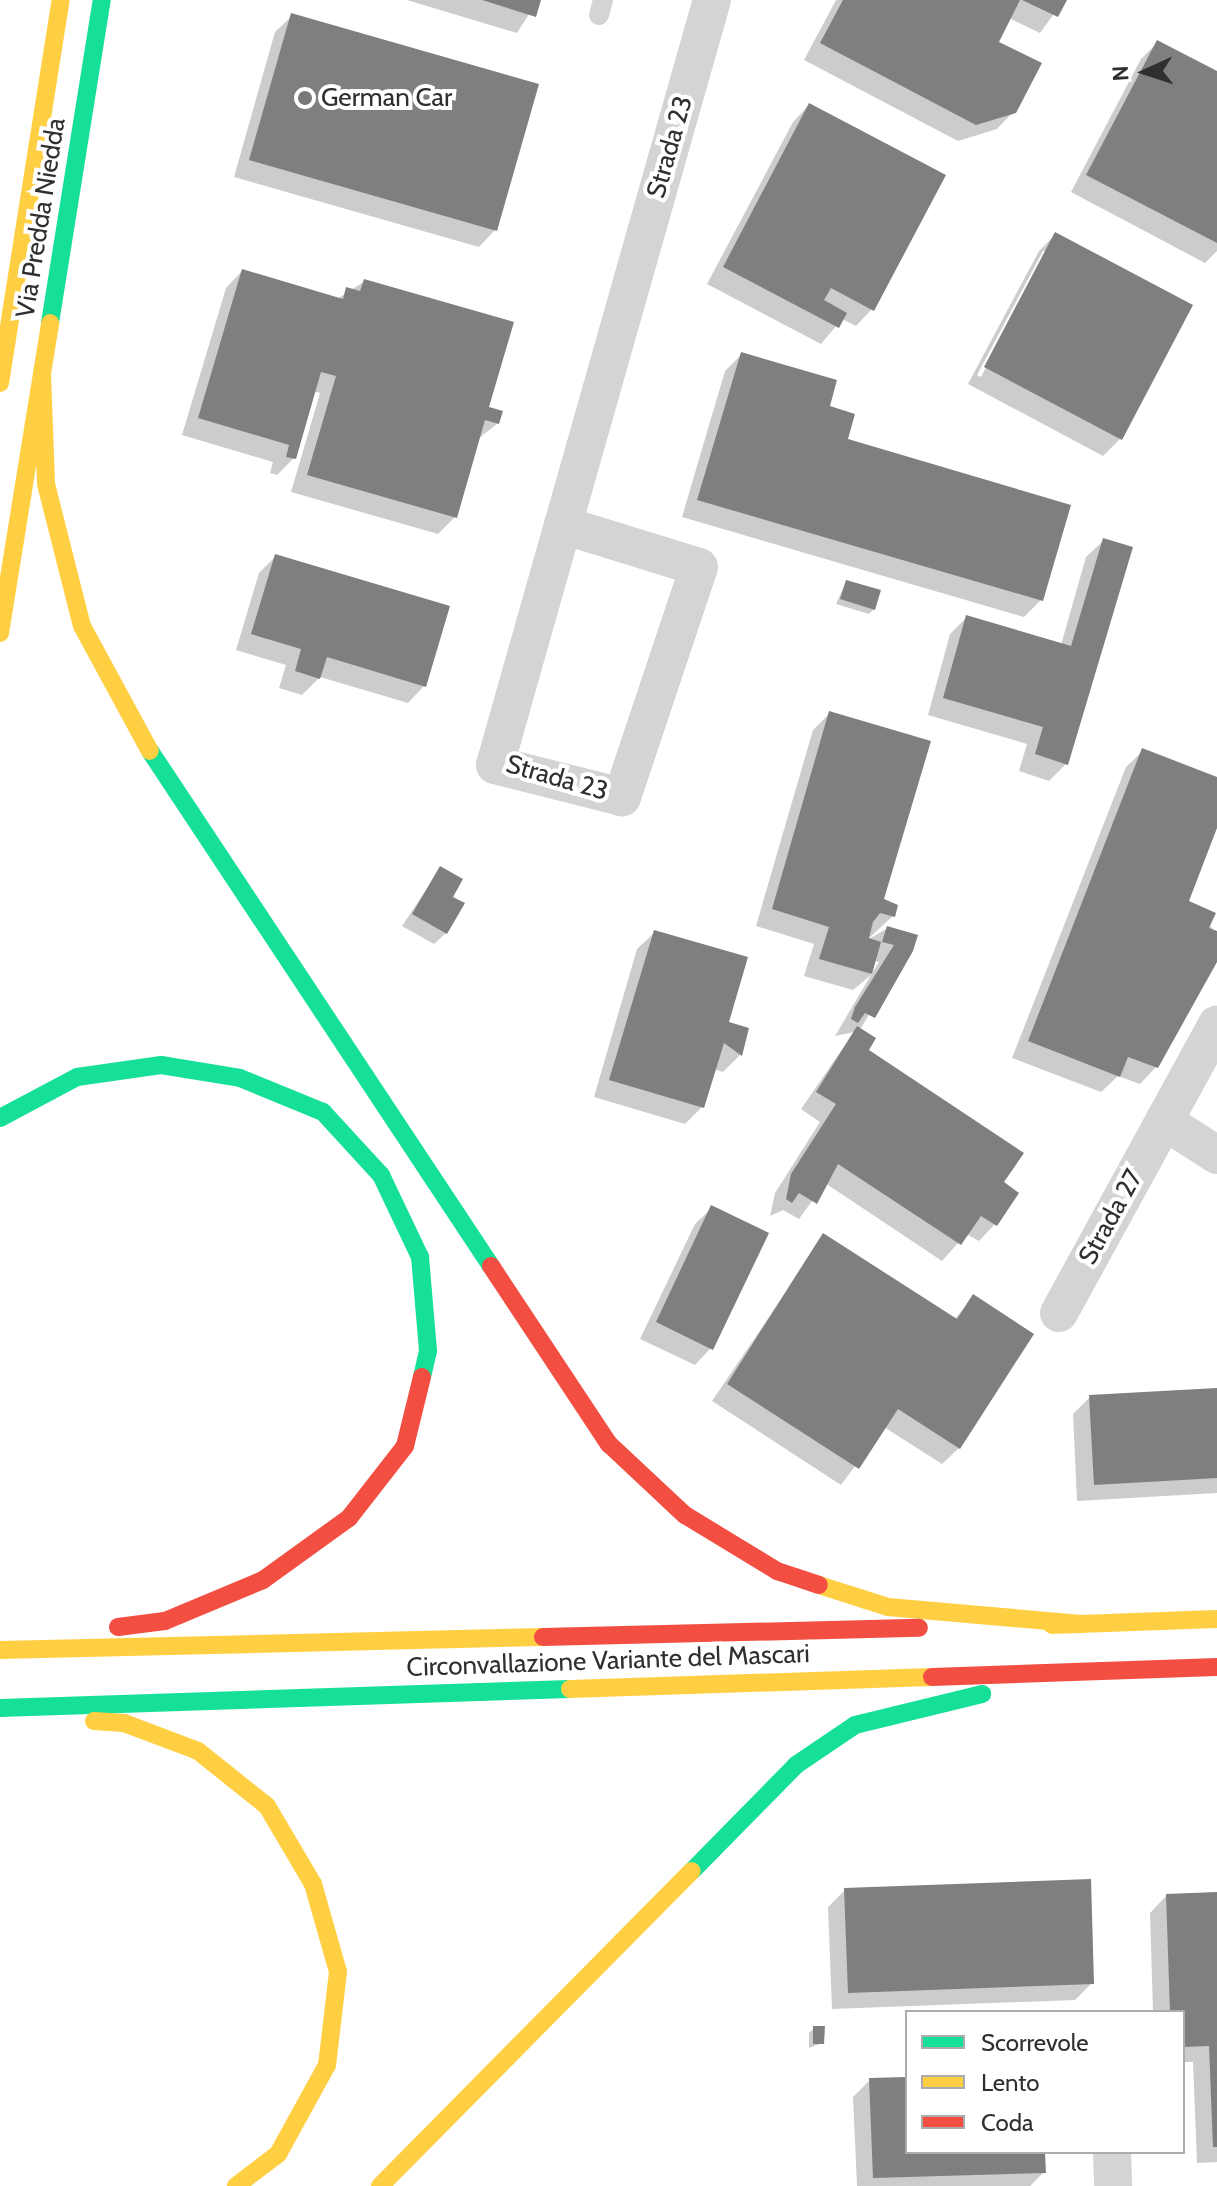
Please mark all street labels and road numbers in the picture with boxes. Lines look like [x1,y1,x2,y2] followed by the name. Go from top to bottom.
[641,92,699,202] street label: Strada 23
[10,116,72,320] street label: Via Predda Niedda
[502,749,612,807] street label: Strada 23
[1072,1164,1150,1270] street label: Strada 27
[406,1638,810,1684] street label: Circonvallazione Variante del Mascari

